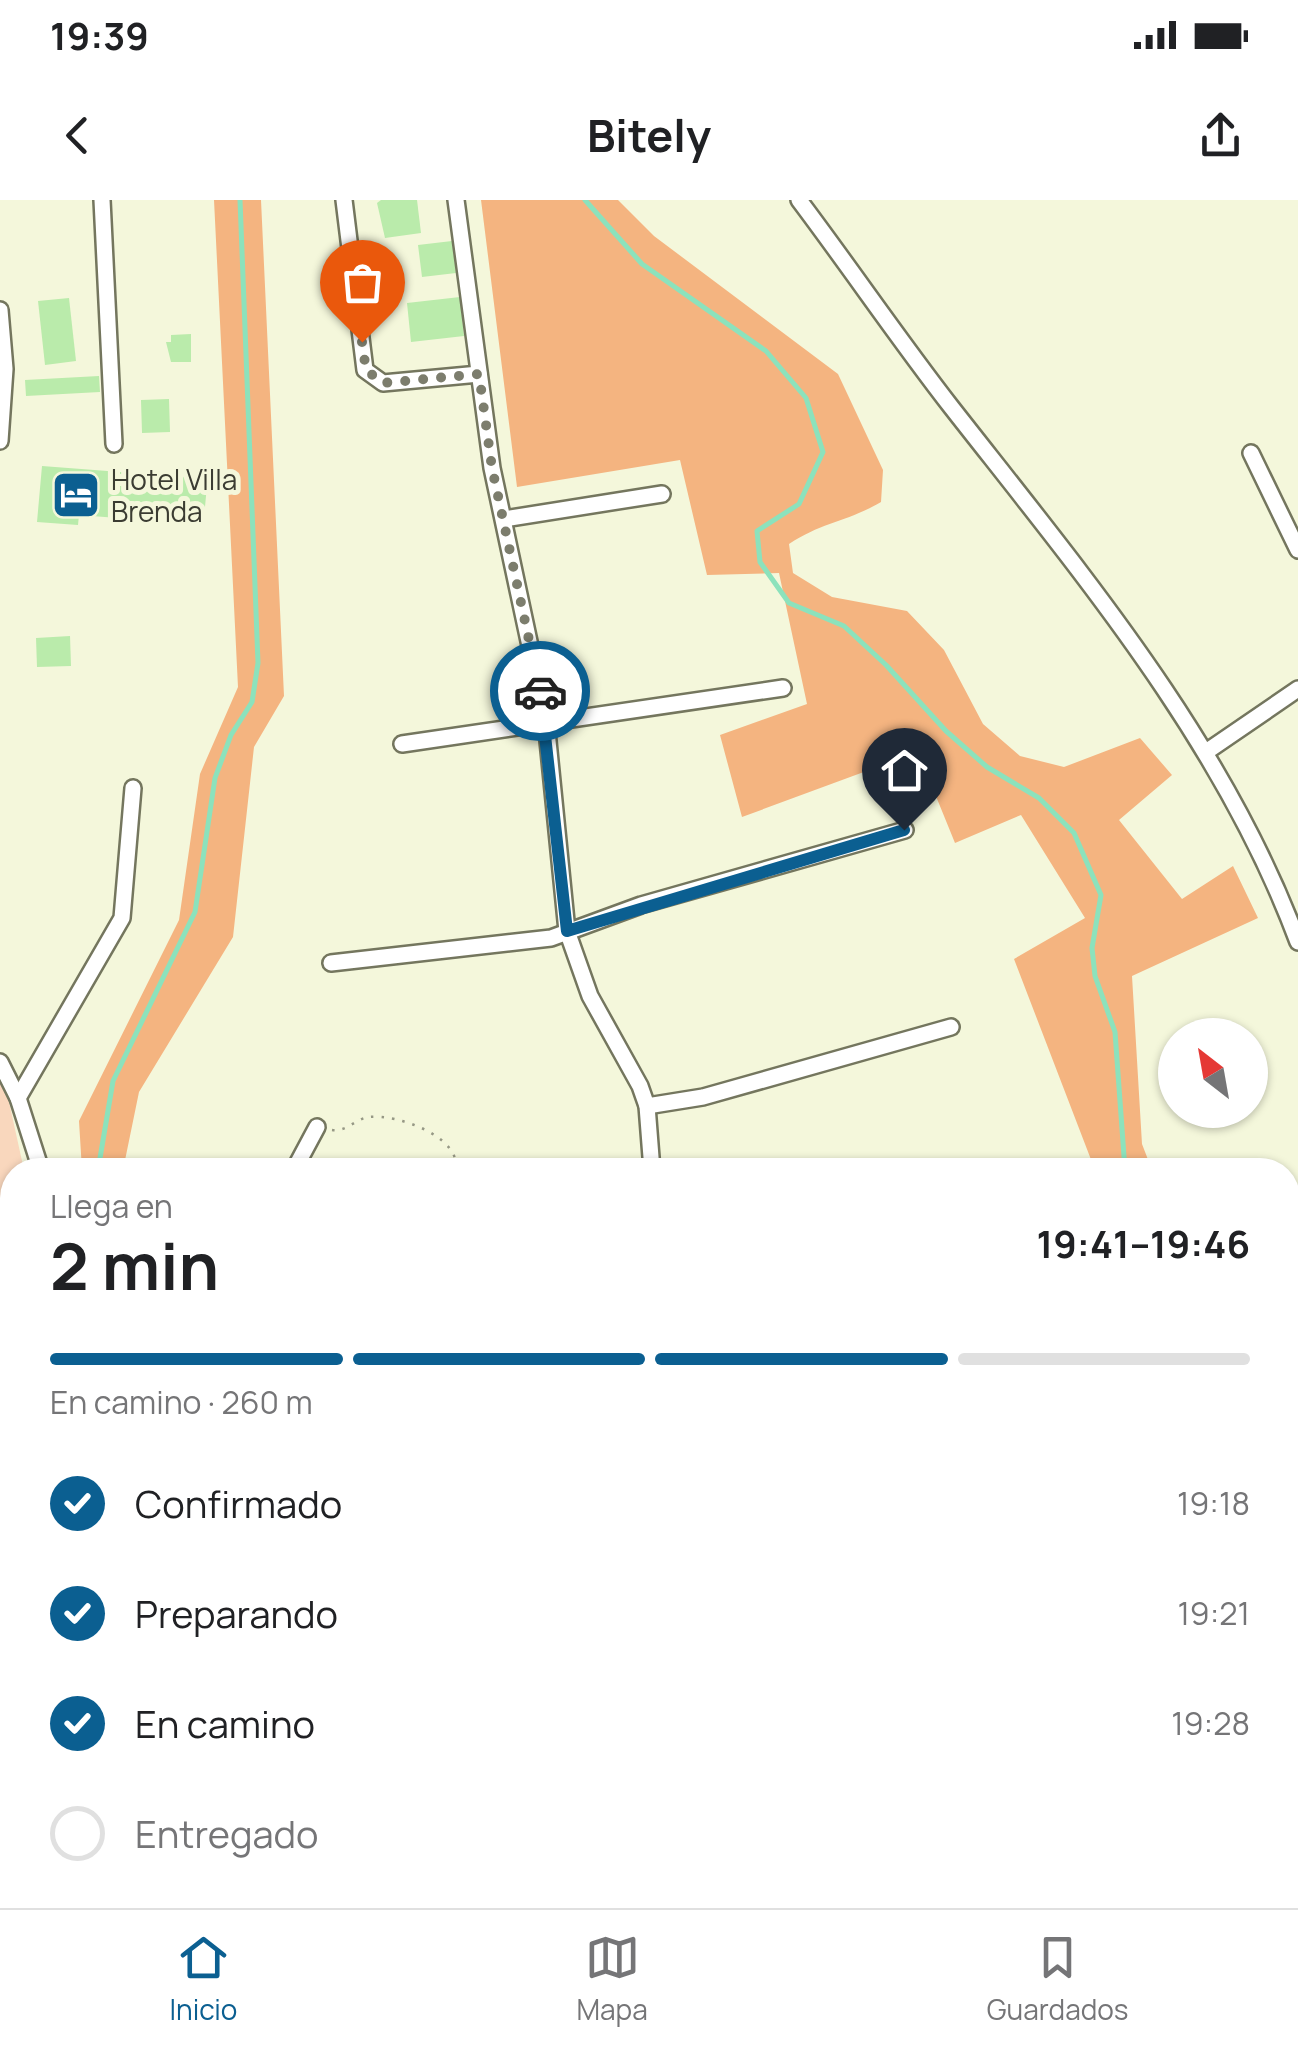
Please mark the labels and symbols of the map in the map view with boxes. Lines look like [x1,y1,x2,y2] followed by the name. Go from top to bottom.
[320,240,405,343] pin
[111,460,237,530] place label: Hotel Villa Brenda
[50,469,102,521] hotel icon: Hotel Villa Brenda
[490,641,590,741] courier
[862,728,947,831] pin
[1158,1018,1268,1128] north arrow

